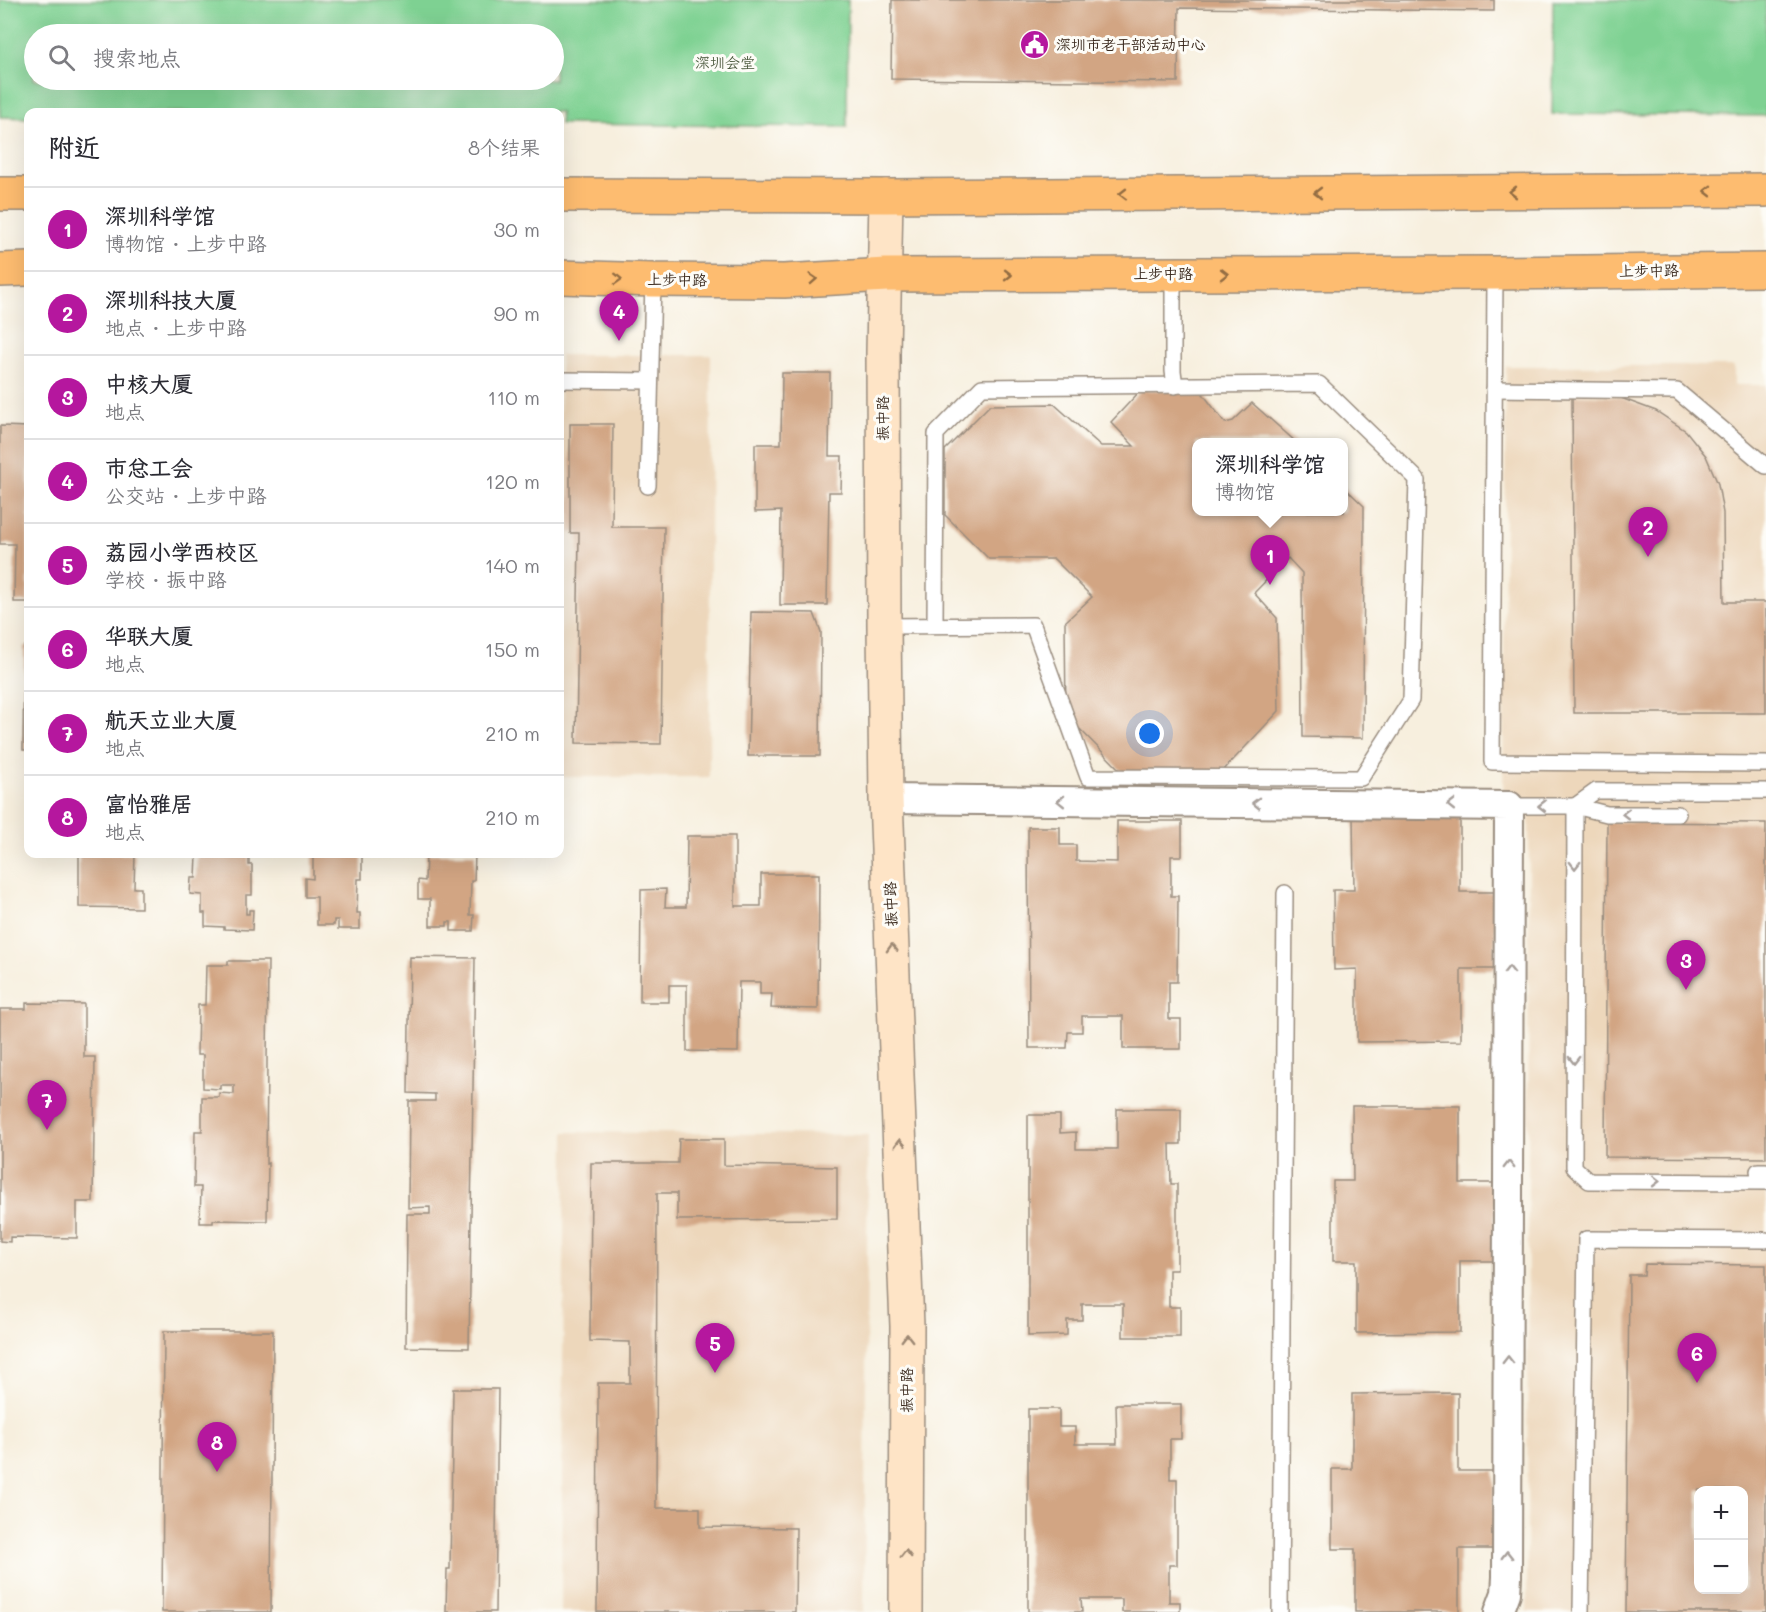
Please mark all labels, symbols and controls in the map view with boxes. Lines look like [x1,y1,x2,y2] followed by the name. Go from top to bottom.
[24,24,564,90] search box
[1019,29,1051,61] public building icon: 深圳市老干部活动中心
[1056,34,1206,54] place label: 深圳市老干部活动中心
[45,41,78,74] icon: search
[93,43,181,72] text: 搜索地点
[695,52,755,72] park label: 深圳会堂
[48,130,100,164] text: 附近
[468,134,540,160] text: 8个结果
[1703,185,1712,197] one-way arrow
[1508,186,1517,198] one-way arrow
[1313,187,1322,199] one-way arrow
[1118,188,1127,200] one-way arrow
[105,201,215,230] text: 深圳科学馆
[63,216,72,242] text: 1
[494,216,540,242] text: 30 m
[105,230,267,256] text: 博物馆 · 上步中路
[1619,259,1679,281] street label: 上步中路
[1133,263,1193,283] street label: 上步中路
[647,268,707,290] street label: 上步中路
[1219,268,1228,280] one-way arrow
[1003,269,1012,281] one-way arrow
[613,273,622,285] one-way arrow
[808,273,817,286] one-way arrow
[105,285,237,314] text: 深圳科技大厦
[600,292,638,341] pin: 4
[62,300,73,326] text: 2
[494,300,540,326] text: 90 m
[105,314,247,340] text: 地点 · 上步中路
[105,369,193,398] text: 中核大厦
[62,384,74,410] text: 3
[487,384,540,410] text: 110 m
[872,395,892,441] street label: 振中路
[105,398,145,424] text: 地点
[1192,438,1348,516] popup
[1215,449,1325,478] text: 深圳科学馆
[105,453,193,482] text: 市总工会
[61,468,74,494] text: 4
[485,468,540,494] text: 120 m
[1215,478,1275,504] text: 博物馆
[105,482,267,508] text: 公交站 · 上步中路
[1628,508,1668,557] pin: 2
[1250,536,1290,585] pin: 1
[105,537,259,566] text: 荔园小学西校区
[62,552,73,578] text: 5
[485,552,540,578] text: 140 m
[105,566,227,592] text: 学校 · 振中路
[105,621,193,650] text: 华联大厦
[61,636,74,662] text: 6
[485,636,540,662] text: 150 m
[105,650,145,676] text: 地点
[105,705,237,734] text: 航天立业大厦
[1135,719,1164,748] your location
[62,720,73,746] text: 7
[485,720,540,746] text: 210 m
[105,734,145,760] text: 地点
[105,789,193,818] text: 富怡雅居
[1056,795,1065,807] one-way arrow
[1251,797,1260,809] one-way arrow
[1446,799,1455,811] one-way arrow
[1538,800,1547,812] one-way arrow
[61,804,74,830] text: 8
[485,804,540,830] text: 210 m
[1622,808,1631,820] one-way arrow
[105,818,145,844] text: 地点
[1569,860,1581,869] one-way arrow
[879,881,901,927] street label: 振中路
[1666,940,1706,990] pin: 3
[886,943,899,952] one-way arrow
[1503,965,1515,974] one-way arrow
[1568,1055,1580,1064] one-way arrow
[28,1080,66,1130] pin: 7
[893,1138,906,1147] one-way arrow
[1503,1160,1515,1169] one-way arrow
[1652,1175,1661,1187] one-way arrow
[696,1324,734,1373] pin: 5
[901,1333,913,1342] one-way arrow
[1678,1334,1716,1383] pin: 6
[1502,1355,1514,1364] one-way arrow
[896,1367,916,1413] street label: 振中路
[198,1422,236,1472] pin: 8
[1694,1486,1748,1594] map controls
[1694,1486,1748,1540] button: +
[1694,1540,1748,1594] button: −
[900,1549,912,1558] one-way arrow
[1501,1550,1513,1559] one-way arrow

